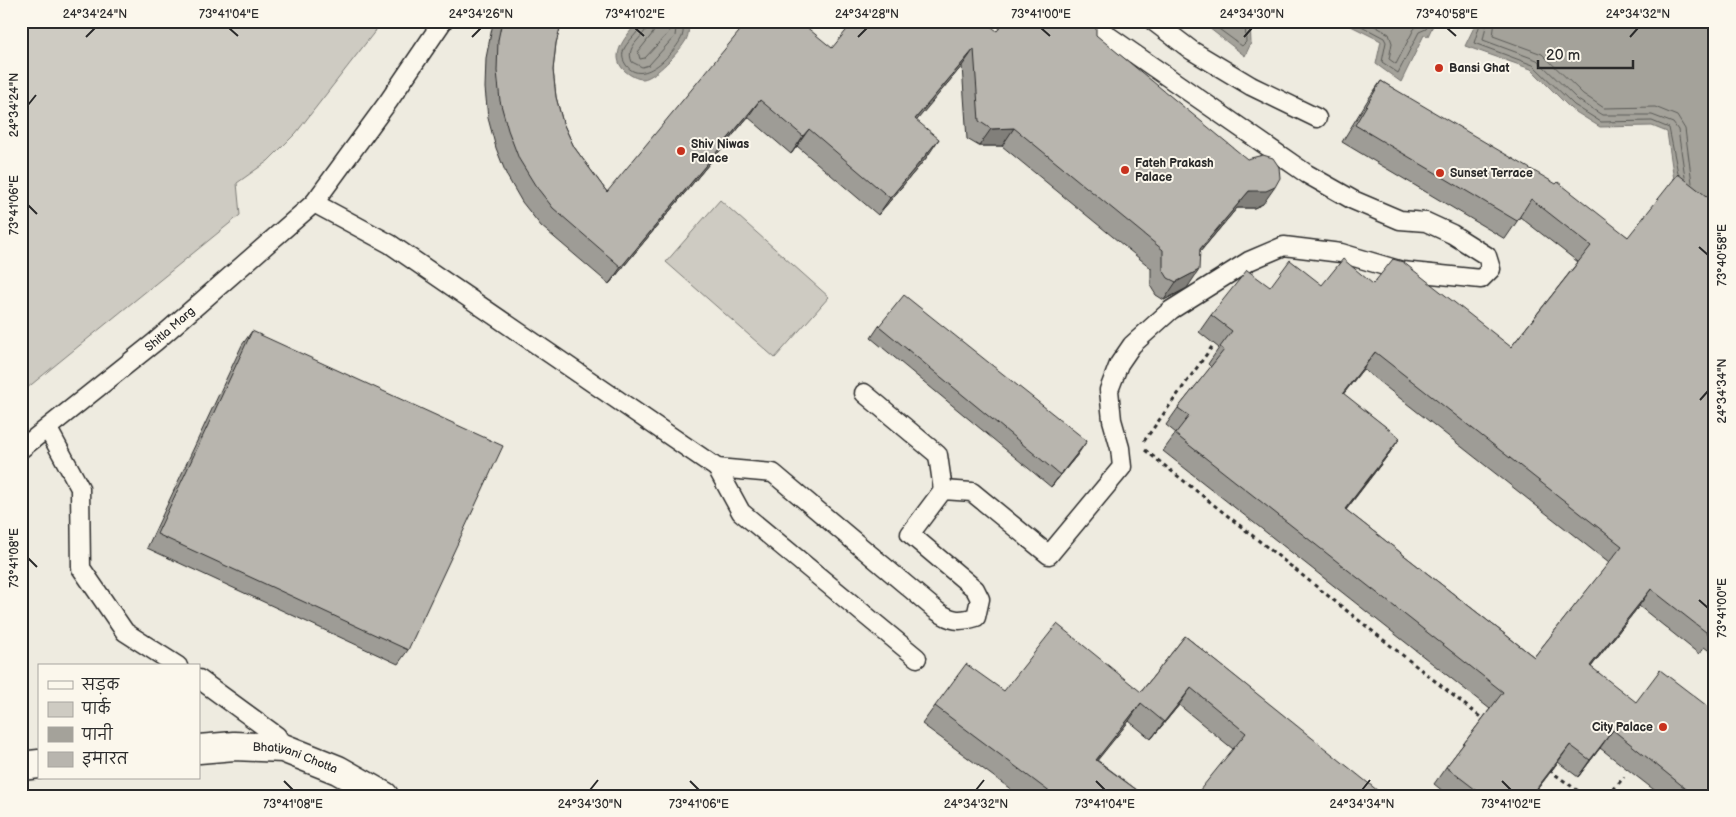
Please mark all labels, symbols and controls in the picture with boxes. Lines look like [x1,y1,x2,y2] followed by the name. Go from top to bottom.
[63,7,127,22] text: 24°34'24"N
[199,7,259,22] text: 73°41'04"E
[449,7,513,22] text: 24°34'26"N
[605,7,665,22] text: 73°41'02"E
[835,7,899,22] text: 24°34'28"N
[1011,7,1071,22] text: 73°41'00"E
[1220,7,1284,22] text: 24°34'30"N
[1416,7,1478,22] text: 73°40'58"E
[1606,7,1670,22] text: 24°34'32"N
[1538,38,1634,70] scale bar
[1546,46,1580,65] text: 20 m
[1449,61,1509,76] place label: Bansi Ghat
[1433,62,1445,74] marker: Bansi Ghat
[7,73,22,137] text: 24°34'24"N
[691,137,749,166] place label: Shiv Niwas Palace
[675,145,687,157] marker: Shiv Niwas Palace
[1135,156,1214,185] place label: Fateh Prakash Palace
[1119,164,1131,176] marker: Fateh Prakash Palace
[1450,166,1533,181] place label: Sunset Terrace
[1434,167,1446,179] marker: Sunset Terrace
[7,175,22,235] text: 73°41'06"E
[1715,224,1730,286] text: 73°40'58"E
[142,304,198,355] street label: Shitla Marg
[1715,359,1730,423] text: 24°34'34"N
[7,528,22,588] text: 73°41'08"E
[1715,578,1730,638] text: 73°41'00"E
[38,664,200,780] legend
[81,676,120,695] text: सड़क
[81,697,112,719] text: पार्क
[1592,720,1653,735] place label: City Palace
[1657,721,1669,733] marker: City Palace
[81,723,114,745] text: पानी
[252,740,340,777] street label: Bhatiyani Chotta
[82,750,129,769] text: इमारत
[263,797,323,812] text: 73°41'08"E
[558,797,622,812] text: 24°34'30"N
[669,797,729,812] text: 73°41'06"E
[944,797,1008,812] text: 24°34'32"N
[1075,797,1135,812] text: 73°41'04"E
[1330,797,1394,812] text: 24°34'34"N
[1481,797,1541,812] text: 73°41'02"E

